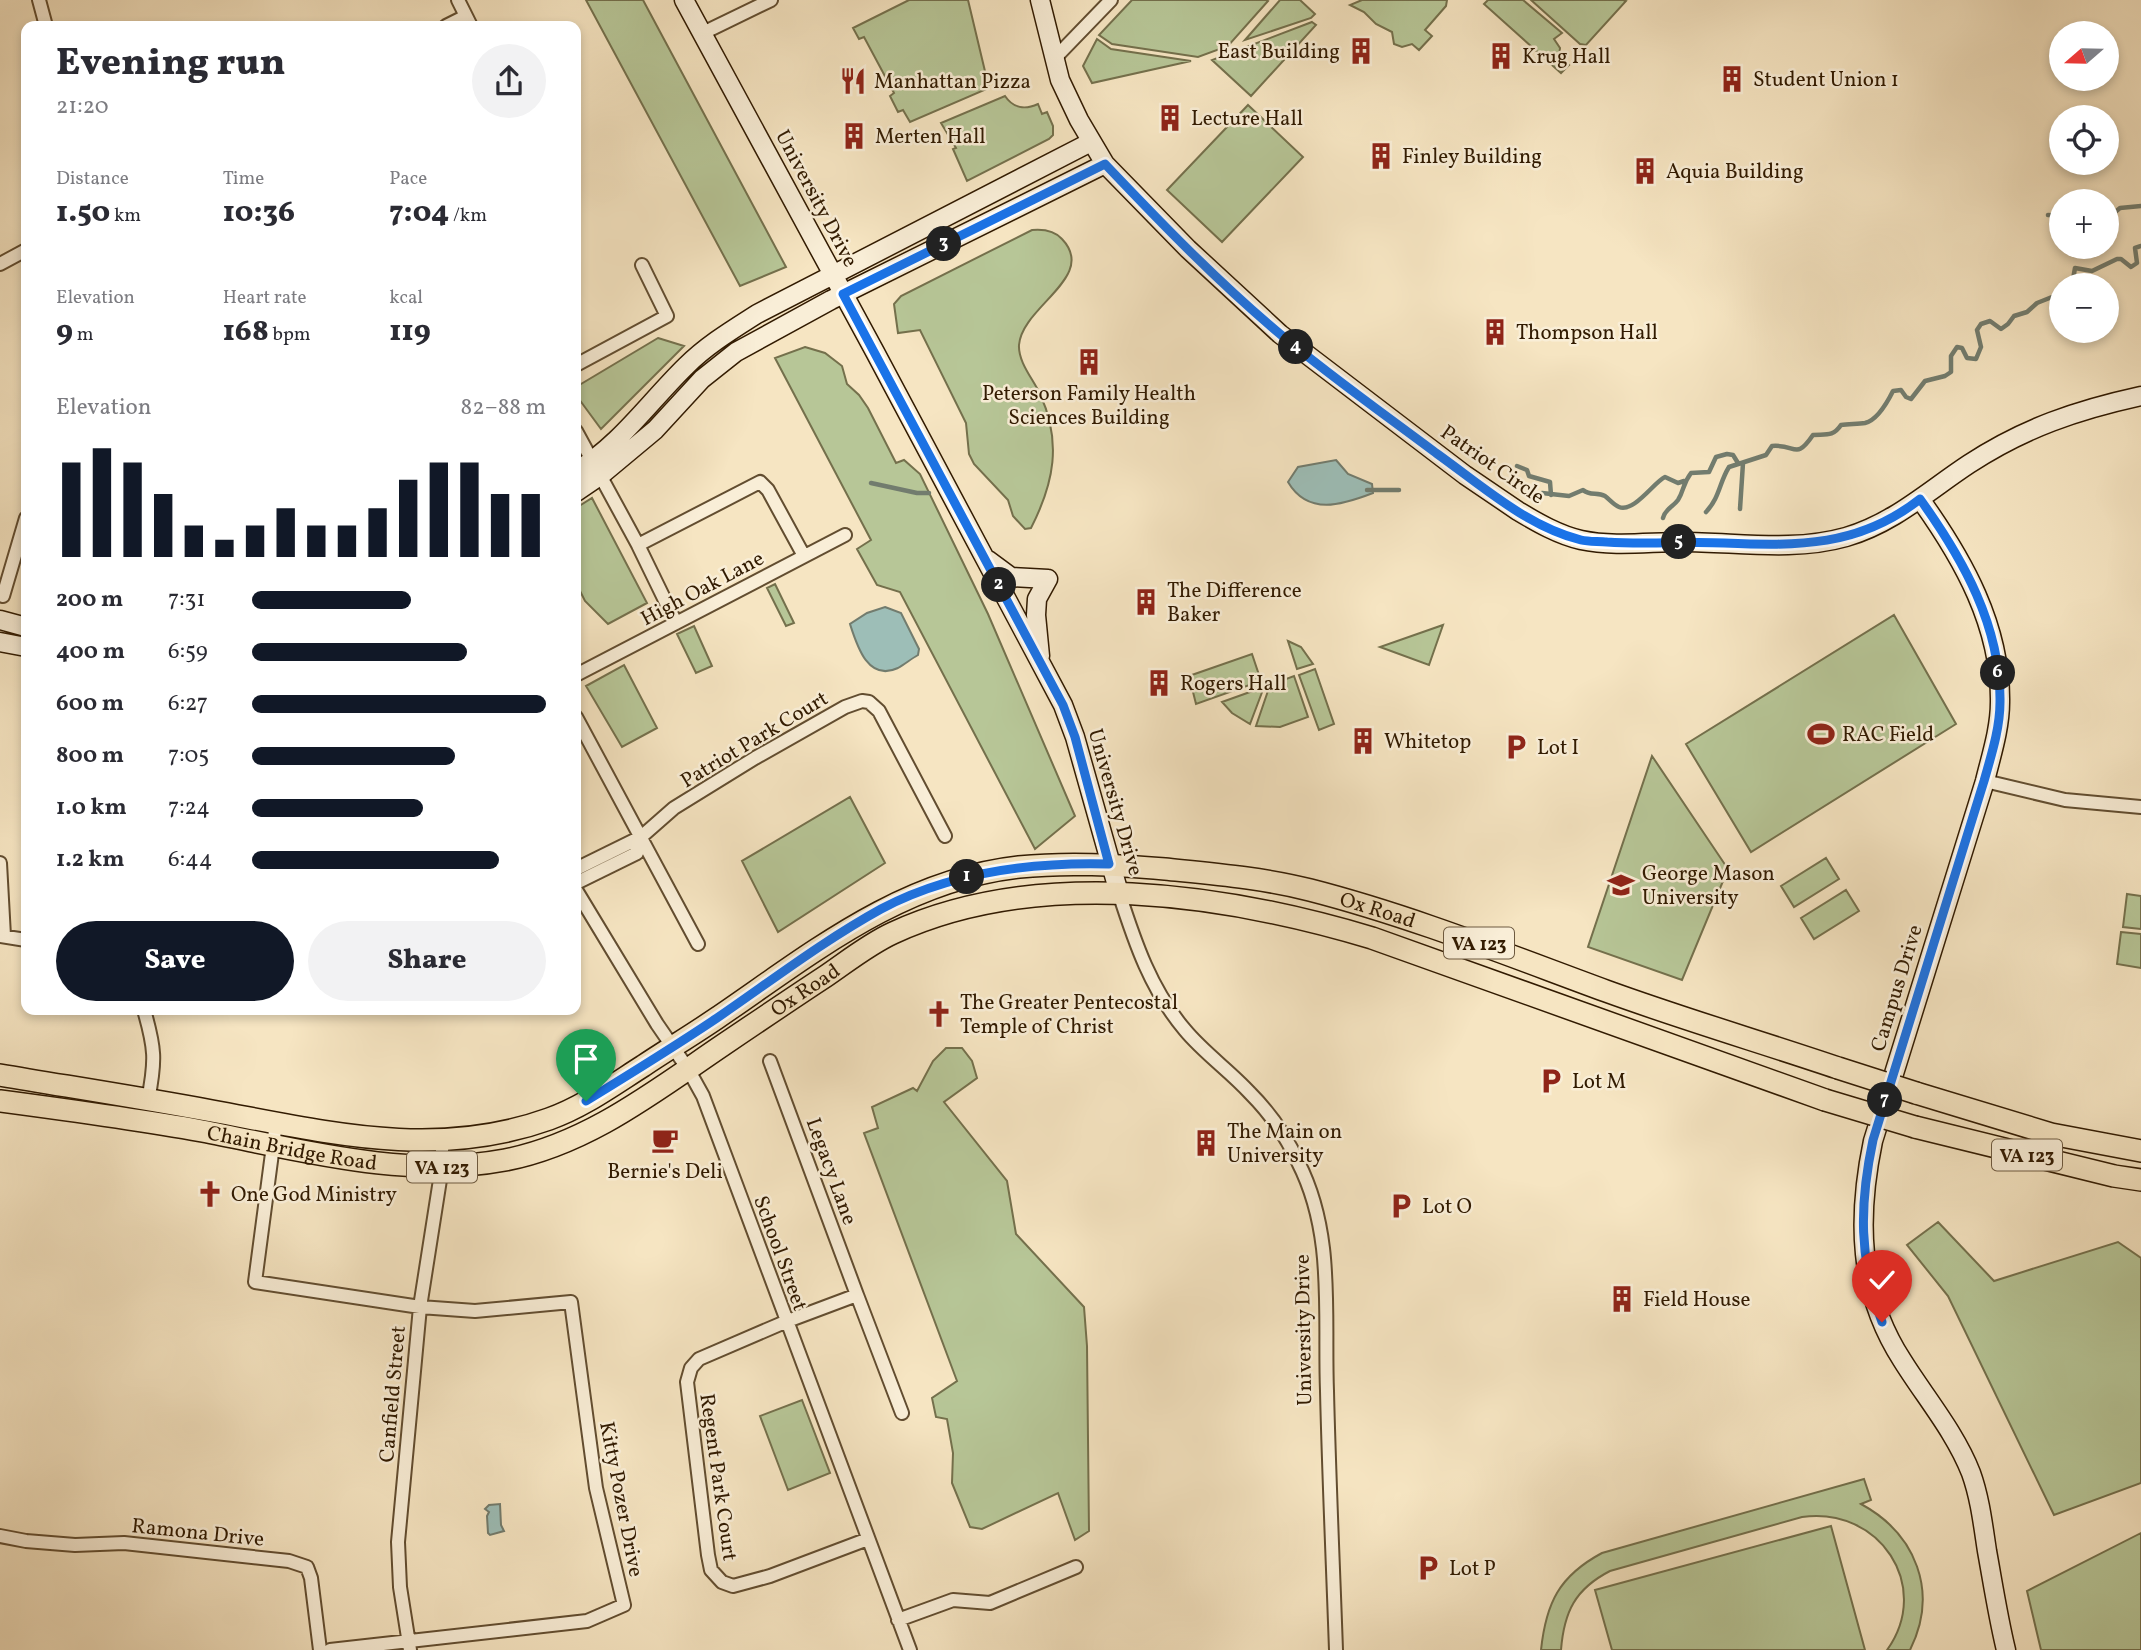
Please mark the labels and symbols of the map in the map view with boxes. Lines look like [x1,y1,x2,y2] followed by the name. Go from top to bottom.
[2049,21,2119,91] north arrow
[1346,36,1376,66] building icon: East Building
[1217,38,1340,67] place label: East Building
[1486,41,1516,71] building icon: Krug Hall
[1522,43,1611,72] place label: Krug Hall
[1717,64,1747,94] building icon: Student Union 1
[838,66,868,96] restaurant icon: Manhattan Pizza
[1753,66,1899,95] place label: Student Union 1
[874,68,1031,97] place label: Manhattan Pizza
[1155,103,1185,133] building icon: Lecture Hall
[1191,105,1303,134] place label: Lecture Hall
[839,121,869,151] building icon: Merten Hall
[875,123,986,152] place label: Merten Hall
[767,125,864,272] street label: University Drive
[1366,141,1396,171] building icon: Finley Building
[1402,143,1542,172] place label: Finley Building
[1630,156,1660,186] building icon: Aquia Building
[1666,158,1804,187] place label: Aquia Building
[926,226,962,262] pin: 3
[1480,317,1510,347] building icon: Thompson Hall
[1516,319,1658,348] place label: Thompson Hall
[1278,330,1314,364] pin: 4
[1074,347,1104,377] building icon: Peterson Family Health Sciences Building
[982,380,1196,433] place label: Peterson Family Health Sciences Building
[1434,419,1550,512] street label: Patriot Circle
[1662,524,1696,560] pin: 5
[636,545,769,634] street label: High Oak Lane
[982,568,1016,602] pin: 2
[1167,577,1302,630] place label: The Difference Baker
[1131,587,1161,617] building icon: The Difference Baker
[1980,656,2016,690] pin: 6
[1144,668,1174,698] building icon: Rogers Hall
[1180,670,1287,699] place label: Rogers Hall
[675,685,834,796] street label: Patriot Park Court
[1806,719,1836,749] sports icon: RAC Field
[1842,721,1934,750] place label: RAC Field
[1080,726,1149,879] street label: University Drive
[1348,726,1378,756] building icon: Whitetop
[1384,728,1471,757] place label: Whitetop
[1501,732,1531,762] parking icon: Lot I
[1537,734,1579,763] place label: Lot I
[950,860,984,894] pin: 1
[1642,860,1775,913] place label: George Mason University
[1606,870,1636,900] school or university icon: George Mason University
[1336,886,1419,937] street label: Ox Road
[1864,921,1930,1055] street label: Campus Drive
[1444,928,1514,959] road number: VA 123
[765,957,847,1025] street label: Ox Road
[960,989,1178,1042] place label: The Greater Pentecostal Temple of Christ
[924,999,954,1029] church icon: The Greater Pentecostal Temple of Christ
[556,1029,616,1101] pin
[1536,1066,1566,1096] parking icon: Lot M
[1572,1068,1626,1097] place label: Lot M
[1868,1082,1902,1118] pin: 7
[798,1114,863,1229] street label: Legacy Lane
[1227,1118,1342,1171] place label: The Main on University
[204,1119,379,1179] street label: Chain Bridge Road
[650,1125,680,1155] cafe icon: Bernie's Deli
[1191,1128,1221,1158] building icon: The Main on University
[1992,1140,2062,1170] road number: VA 123
[407,1152,477,1182] road number: VA 123
[607,1158,723,1187] place label: Bernie's Deli
[195,1179,225,1209] church icon: One God Ministry
[231,1181,397,1210] place label: One God Ministry
[1386,1191,1416,1221] parking icon: Lot O
[745,1192,814,1315] street label: School Street
[1422,1193,1472,1222] place label: Lot O
[1852,1250,1912,1322] pin
[1289,1254,1320,1406] street label: University Drive
[1607,1284,1637,1314] building icon: Field House
[1643,1286,1751,1315] place label: Field House
[373,1325,414,1464] street label: Canfield Street
[691,1392,744,1563] street label: Regent Park Court
[591,1419,650,1580] street label: Kitty Pozer Drive
[130,1512,266,1555] street label: Ramona Drive
[1413,1553,1443,1583] parking icon: Lot P
[1449,1555,1496,1584] place label: Lot P

